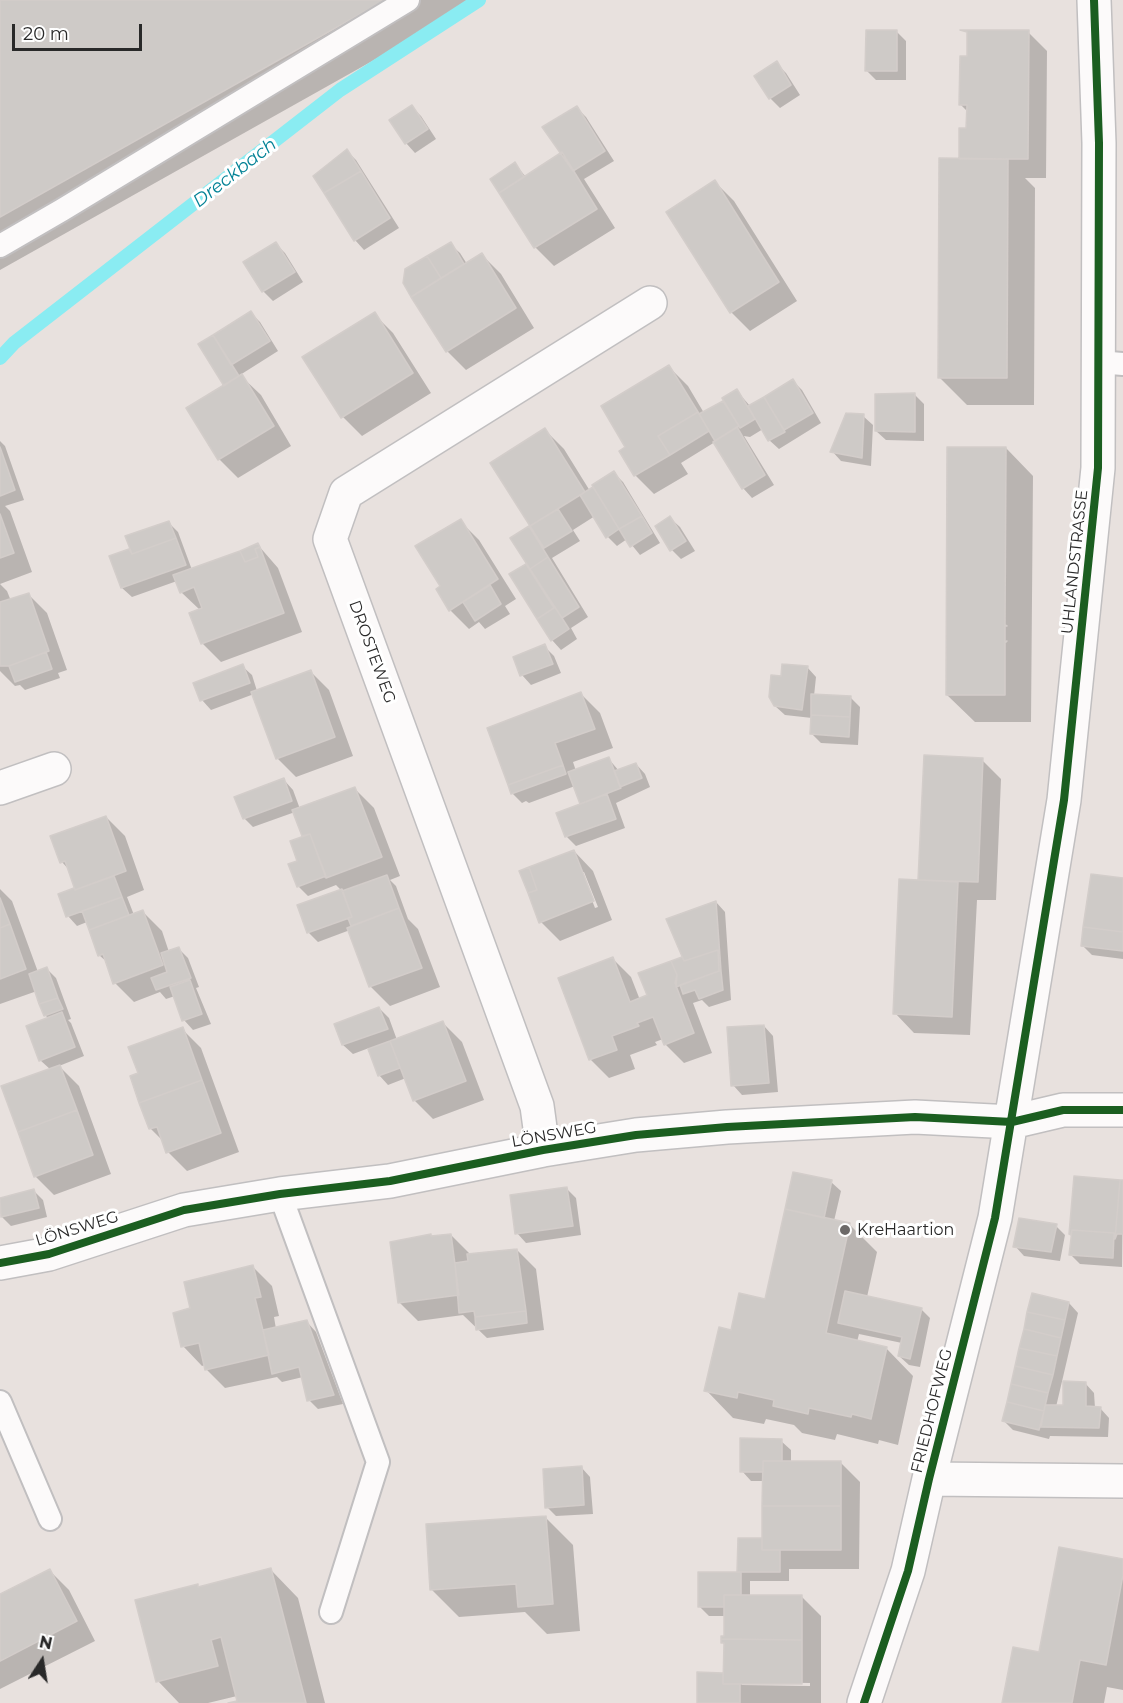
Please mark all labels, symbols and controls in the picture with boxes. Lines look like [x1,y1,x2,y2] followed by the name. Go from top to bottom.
[15,12,146,50] scale bar
[23,23,69,45] text: 20 m
[189,134,281,212] water label: Dreckbach
[1058,489,1092,635] street label: UHLANDSTRASSE
[344,598,400,706] street label: DROSTEWEG
[510,1118,598,1152] street label: LÖNSWEG
[33,1207,121,1251] street label: LÖNSWEG
[857,1220,954,1240] place label: KreHaartion
[838,1223,852,1237] marker: KreHaartion
[907,1347,957,1475] street label: FRIEDHOFWEG
[12,1631,72,1691] north arrow
[38,1632,54,1654] text: N

